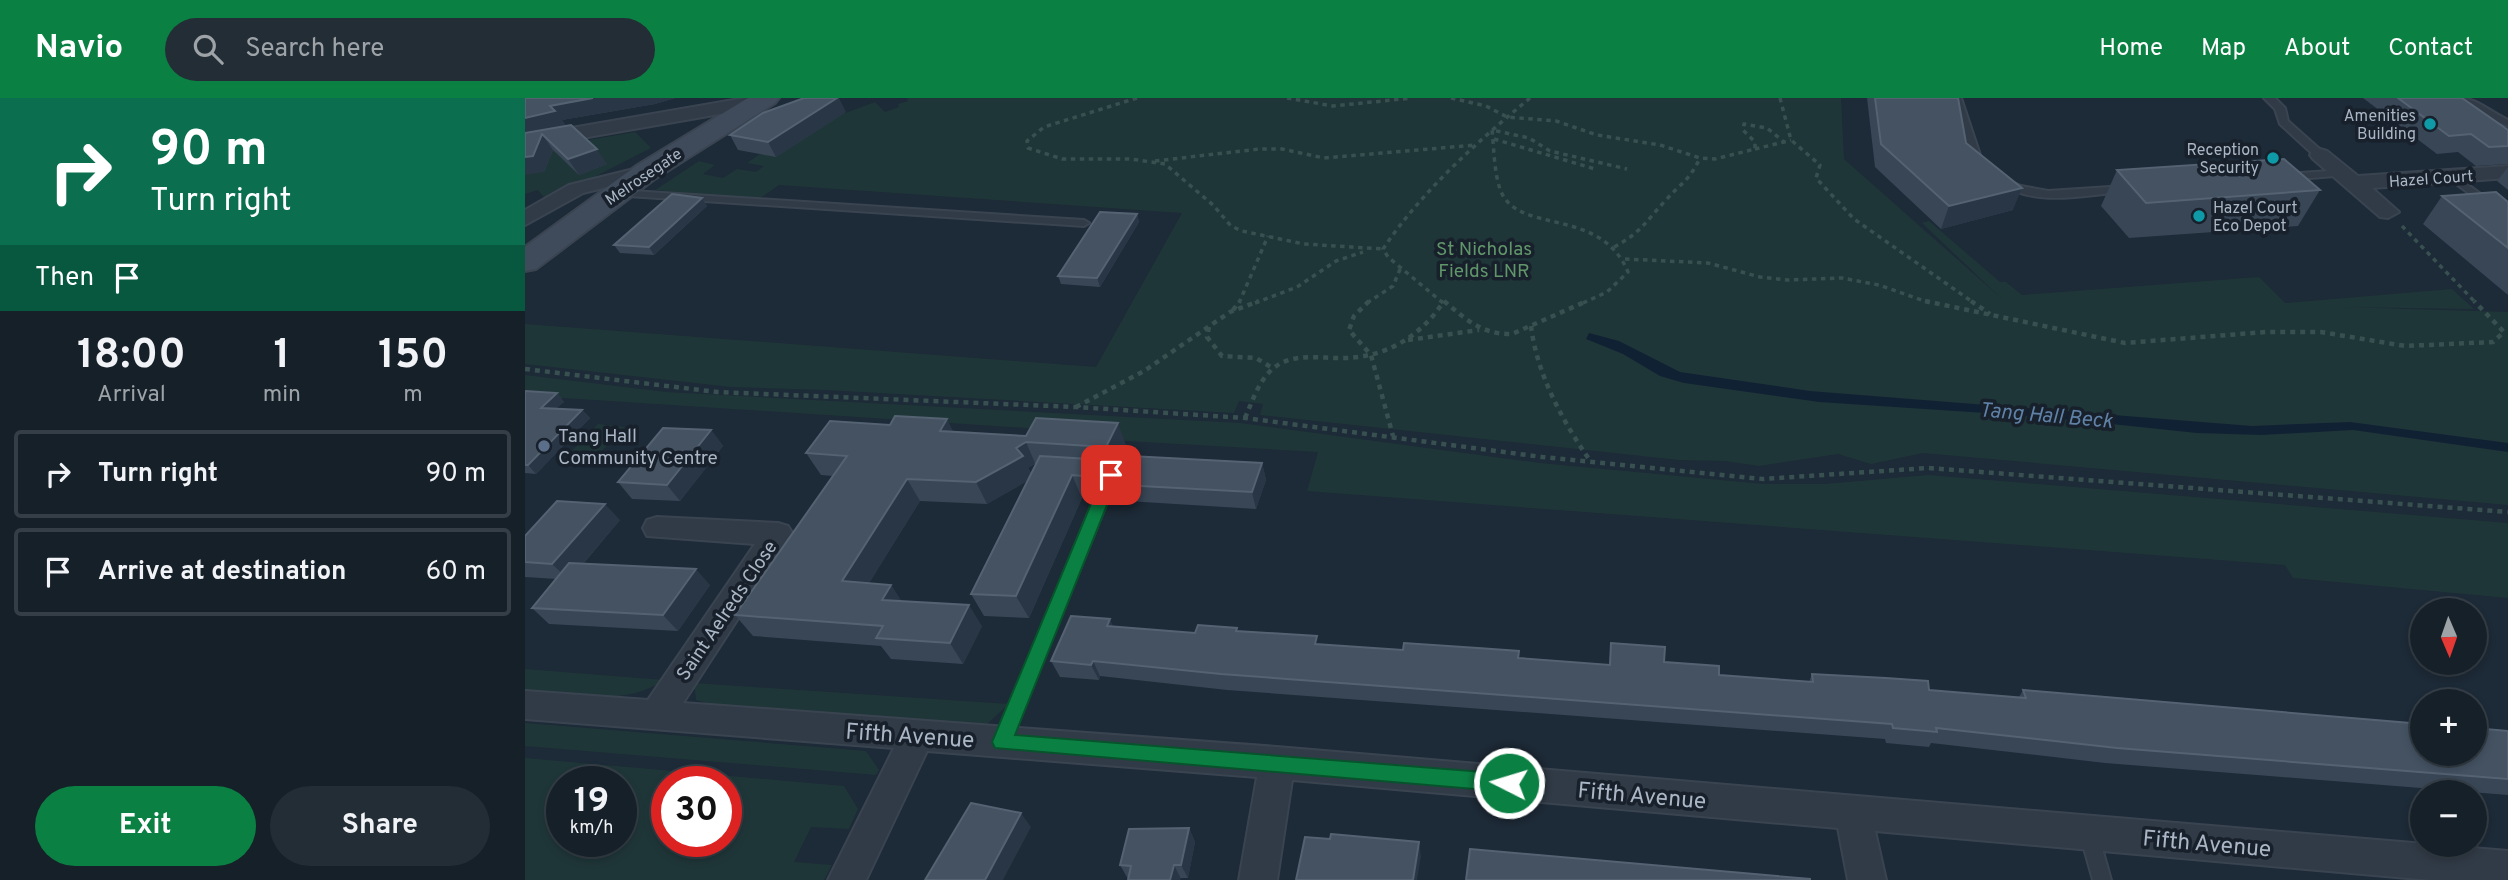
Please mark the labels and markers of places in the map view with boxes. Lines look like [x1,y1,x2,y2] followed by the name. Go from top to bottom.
[2344,107,2416,145] place label: Amenities Building
[2422,116,2438,132] marker: Amenities Building
[2186,141,2259,179] place label: Reception Security
[2265,150,2281,166] marker: Reception Security
[2213,199,2298,237] place label: Hazel Court Eco Depot
[2191,208,2207,224] marker: Hazel Court Eco Depot
[558,425,718,471] place label: Tang Hall Community Centre
[536,438,552,454] marker: Tang Hall Community Centre
[1081,445,1141,505] pin

